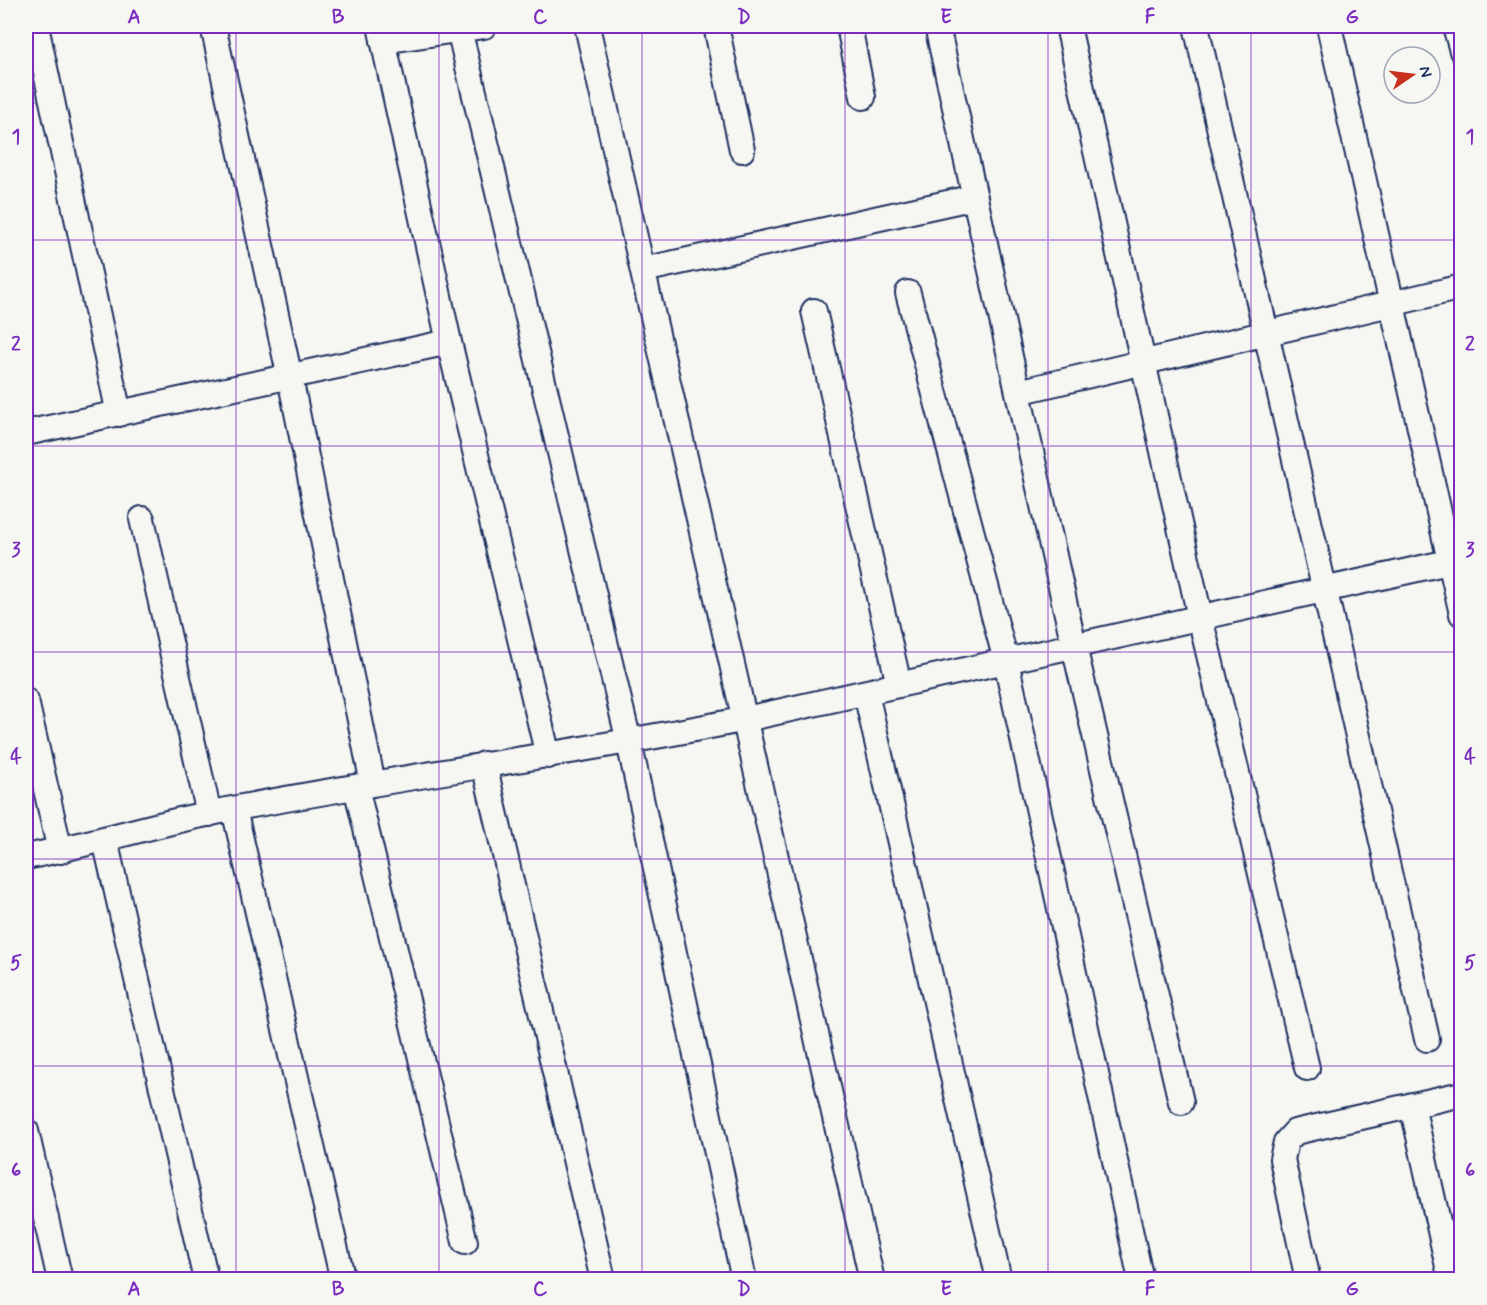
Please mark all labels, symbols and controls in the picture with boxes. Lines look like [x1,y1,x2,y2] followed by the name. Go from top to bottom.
[127,4,141,31] text: A
[332,4,345,31] text: B
[533,4,548,31] text: C
[737,4,751,31] text: D
[940,4,952,31] text: E
[1145,4,1156,31] text: F
[1345,4,1359,31] text: G
[1382,45,1442,105] north arrow
[1414,64,1437,79] text: N
[12,124,20,151] text: 1
[1466,124,1474,151] text: 1
[11,331,21,358] text: 2
[1465,331,1475,358] text: 2
[11,537,21,564] text: 3
[1465,537,1475,564] text: 3
[10,744,22,771] text: 4
[1464,744,1476,771] text: 4
[10,950,22,977] text: 5
[1464,950,1476,977] text: 5
[11,1157,21,1184] text: 6
[1465,1157,1475,1184] text: 6
[127,1276,141,1303] text: A
[332,1276,345,1303] text: B
[533,1276,548,1303] text: C
[737,1276,751,1303] text: D
[940,1276,952,1303] text: E
[1145,1276,1156,1303] text: F
[1345,1276,1359,1303] text: G

